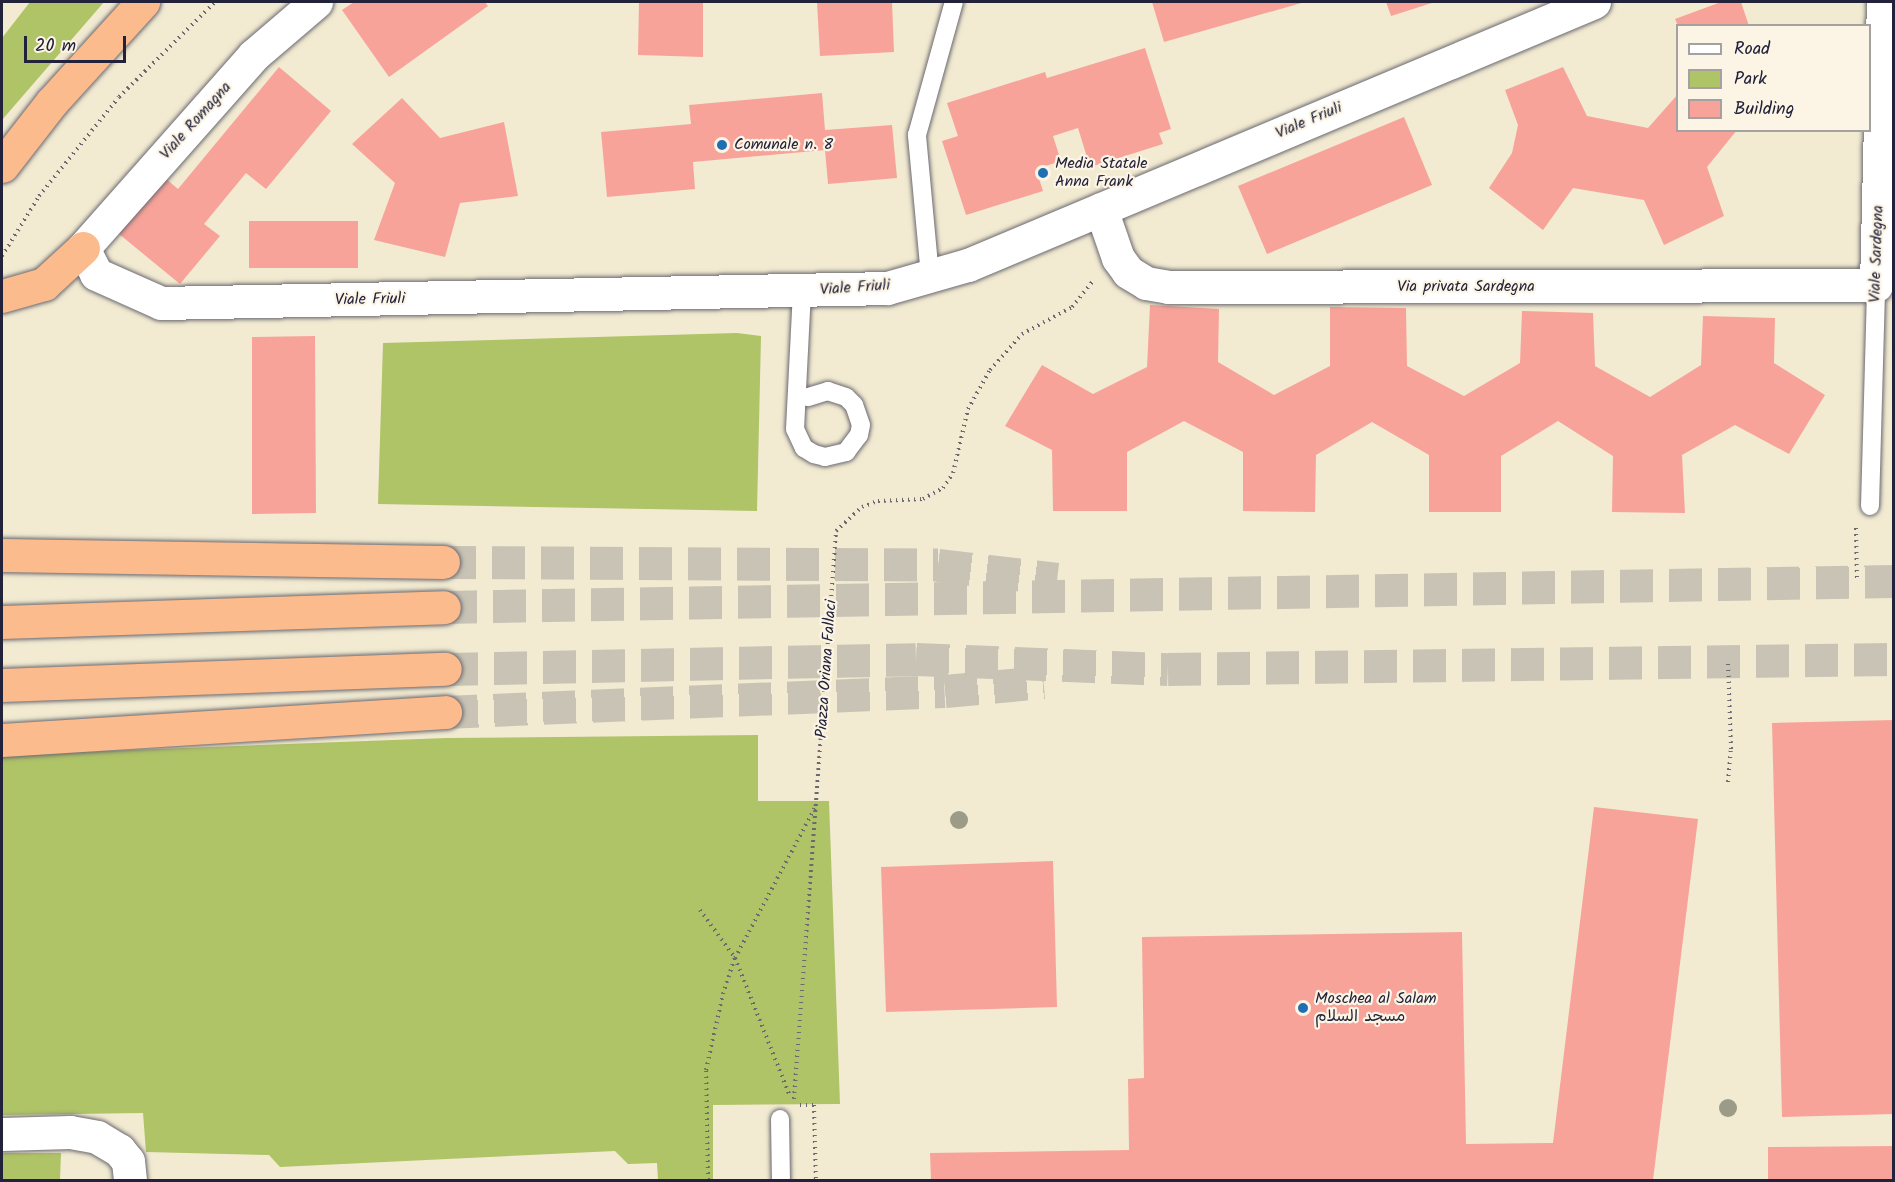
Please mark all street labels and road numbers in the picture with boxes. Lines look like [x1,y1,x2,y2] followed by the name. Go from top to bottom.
[156,78,236,164] street label: Viale Romagna
[1273,98,1345,144] street label: Viale Friuli
[1866,205,1888,303] street label: Viale Sardegna
[819,276,891,300] street label: Viale Friuli
[1397,277,1535,297] street label: Via privata Sardegna
[335,290,405,310] street label: Viale Friuli
[813,599,841,739] street label: Piazza Oriana Fallaci

